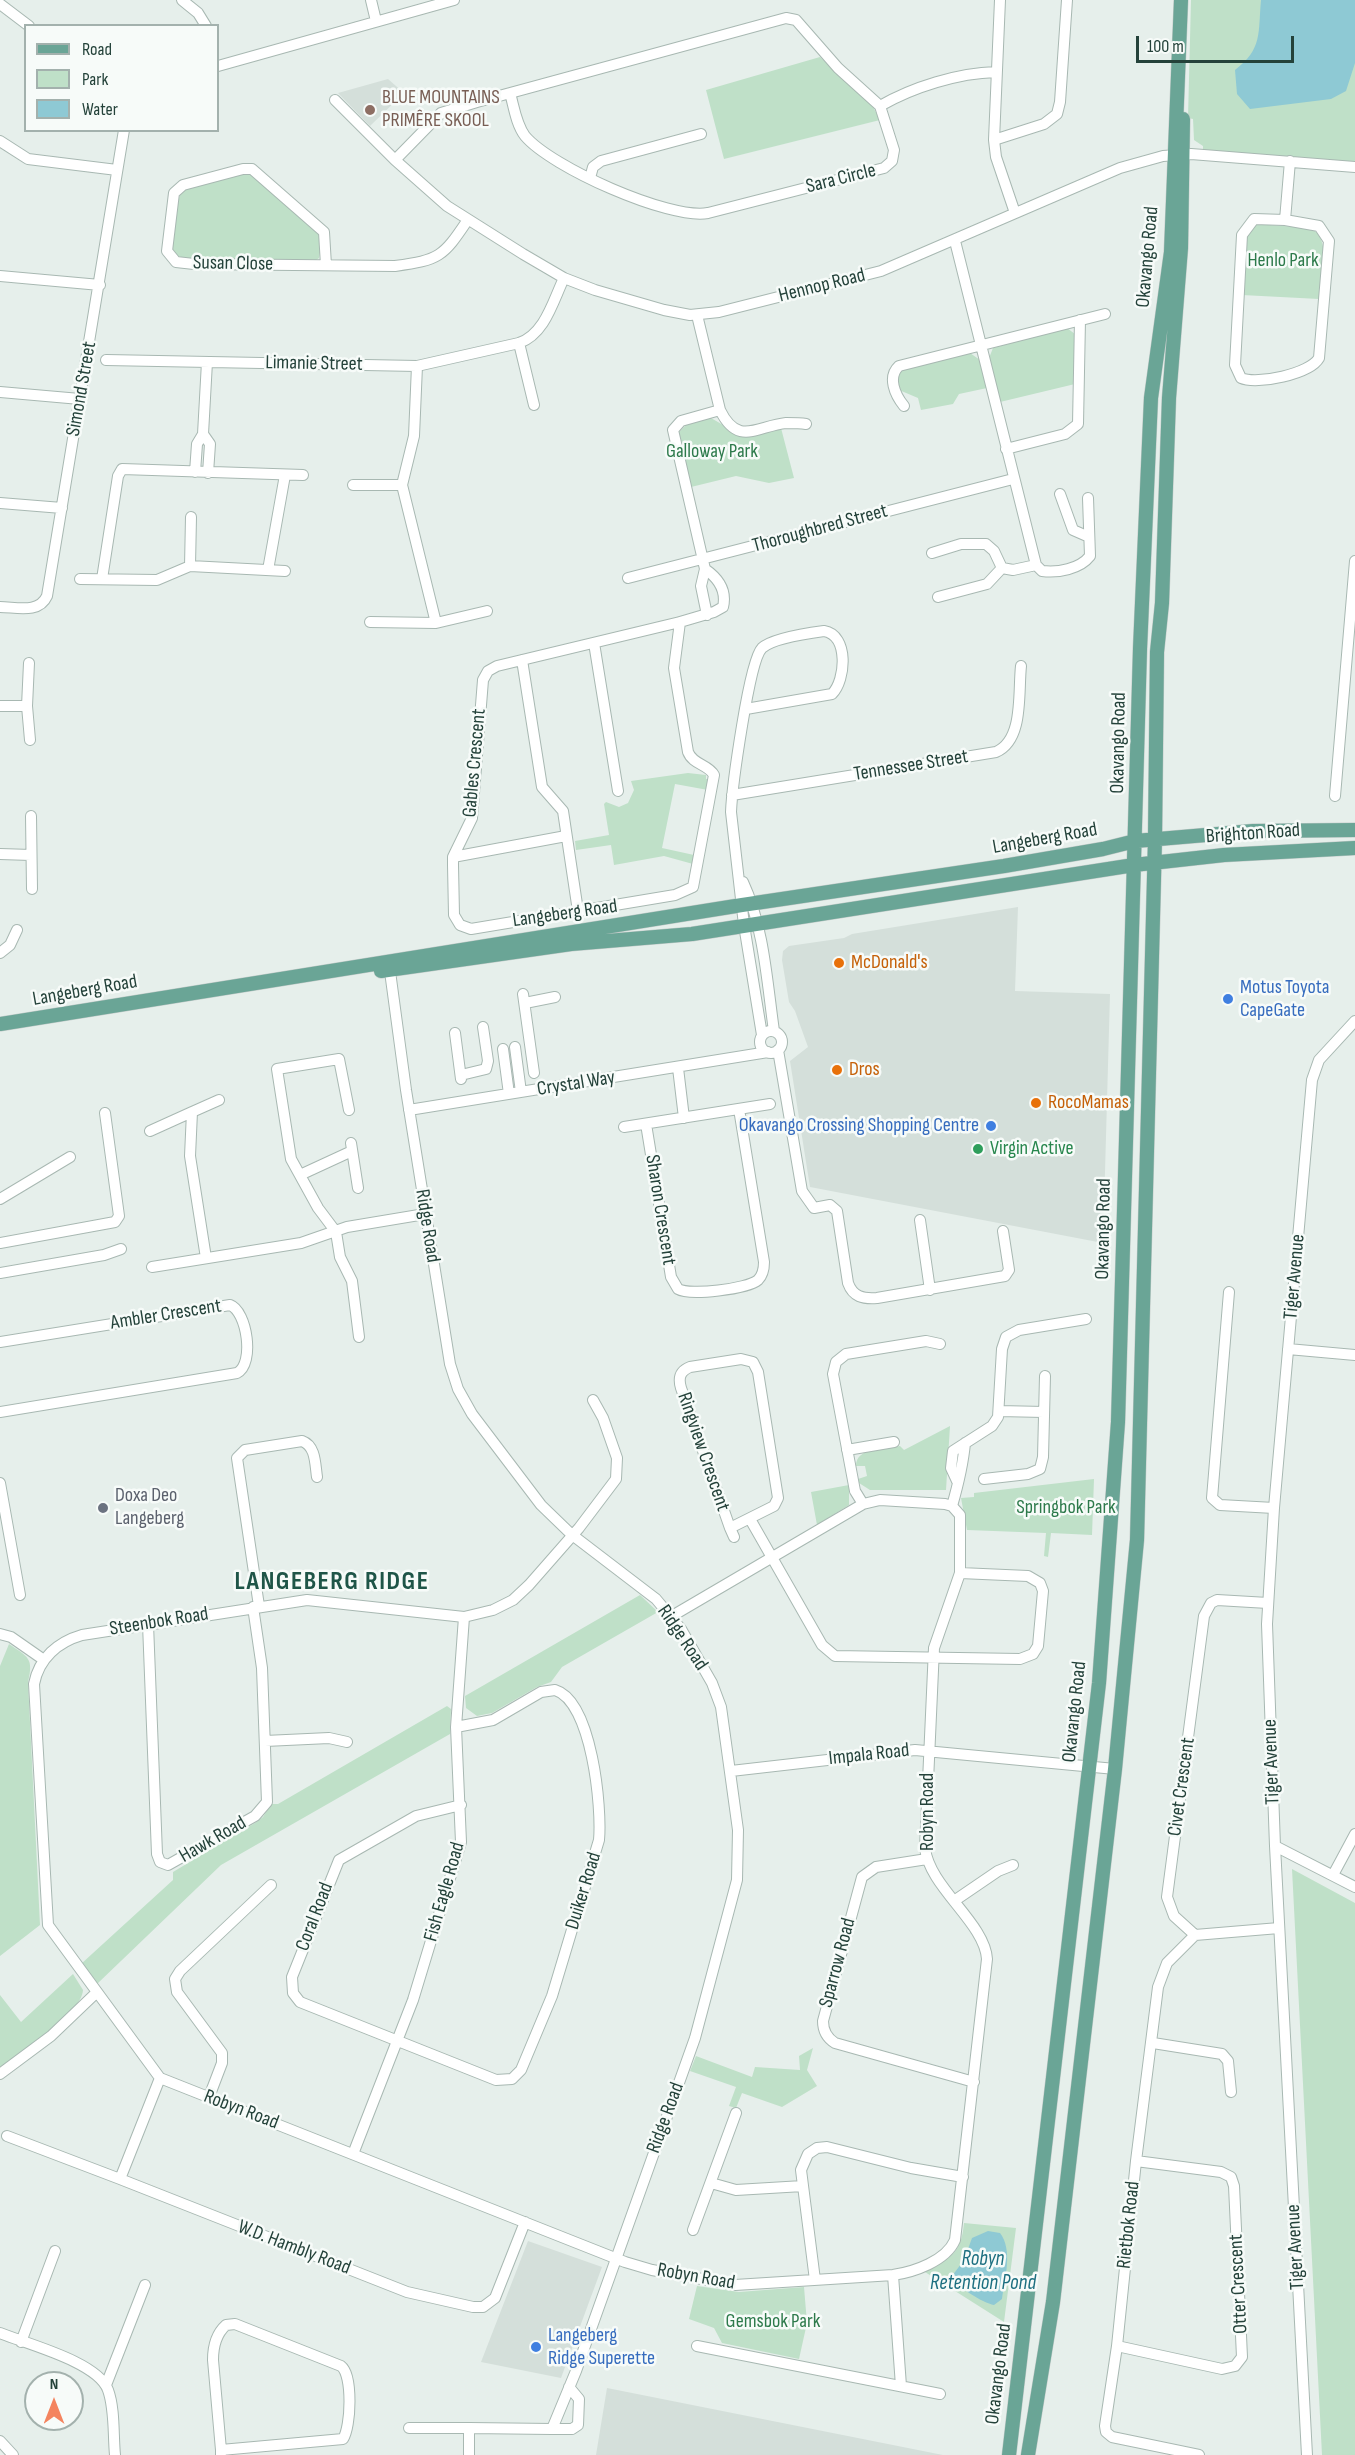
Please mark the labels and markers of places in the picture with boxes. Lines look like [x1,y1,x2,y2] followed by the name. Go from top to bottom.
[382,86,500,133] place label: BLUE MOUNTAINS PRIMÊRE SKOOL
[363,103,377,117] marker: BLUE MOUNTAINS PRIMÊRE SKOOL
[851,951,928,975] place label: McDonald's
[832,956,846,970] marker: McDonald's
[1240,976,1329,1023] place label: Motus Toyota CapeGate
[1221,992,1235,1006] marker: Motus Toyota CapeGate
[849,1058,880,1082] place label: Dros
[830,1063,844,1077] marker: Dros
[1048,1091,1129,1115] place label: RocoMamas
[1029,1096,1043,1110] marker: RocoMamas
[739,1114,979,1138] place label: Okavango Crossing Shopping Centre
[984,1119,998,1133] marker: Okavango Crossing Shopping Centre
[990,1137,1074,1161] place label: Virgin Active
[971,1142,985,1156] marker: Virgin Active
[115,1484,184,1531] place label: Doxa Deo Langeberg
[96,1501,110,1515] marker: Doxa Deo Langeberg
[548,2324,655,2371] place label: Langeberg Ridge Superette
[529,2340,543,2354] marker: Langeberg Ridge Superette

